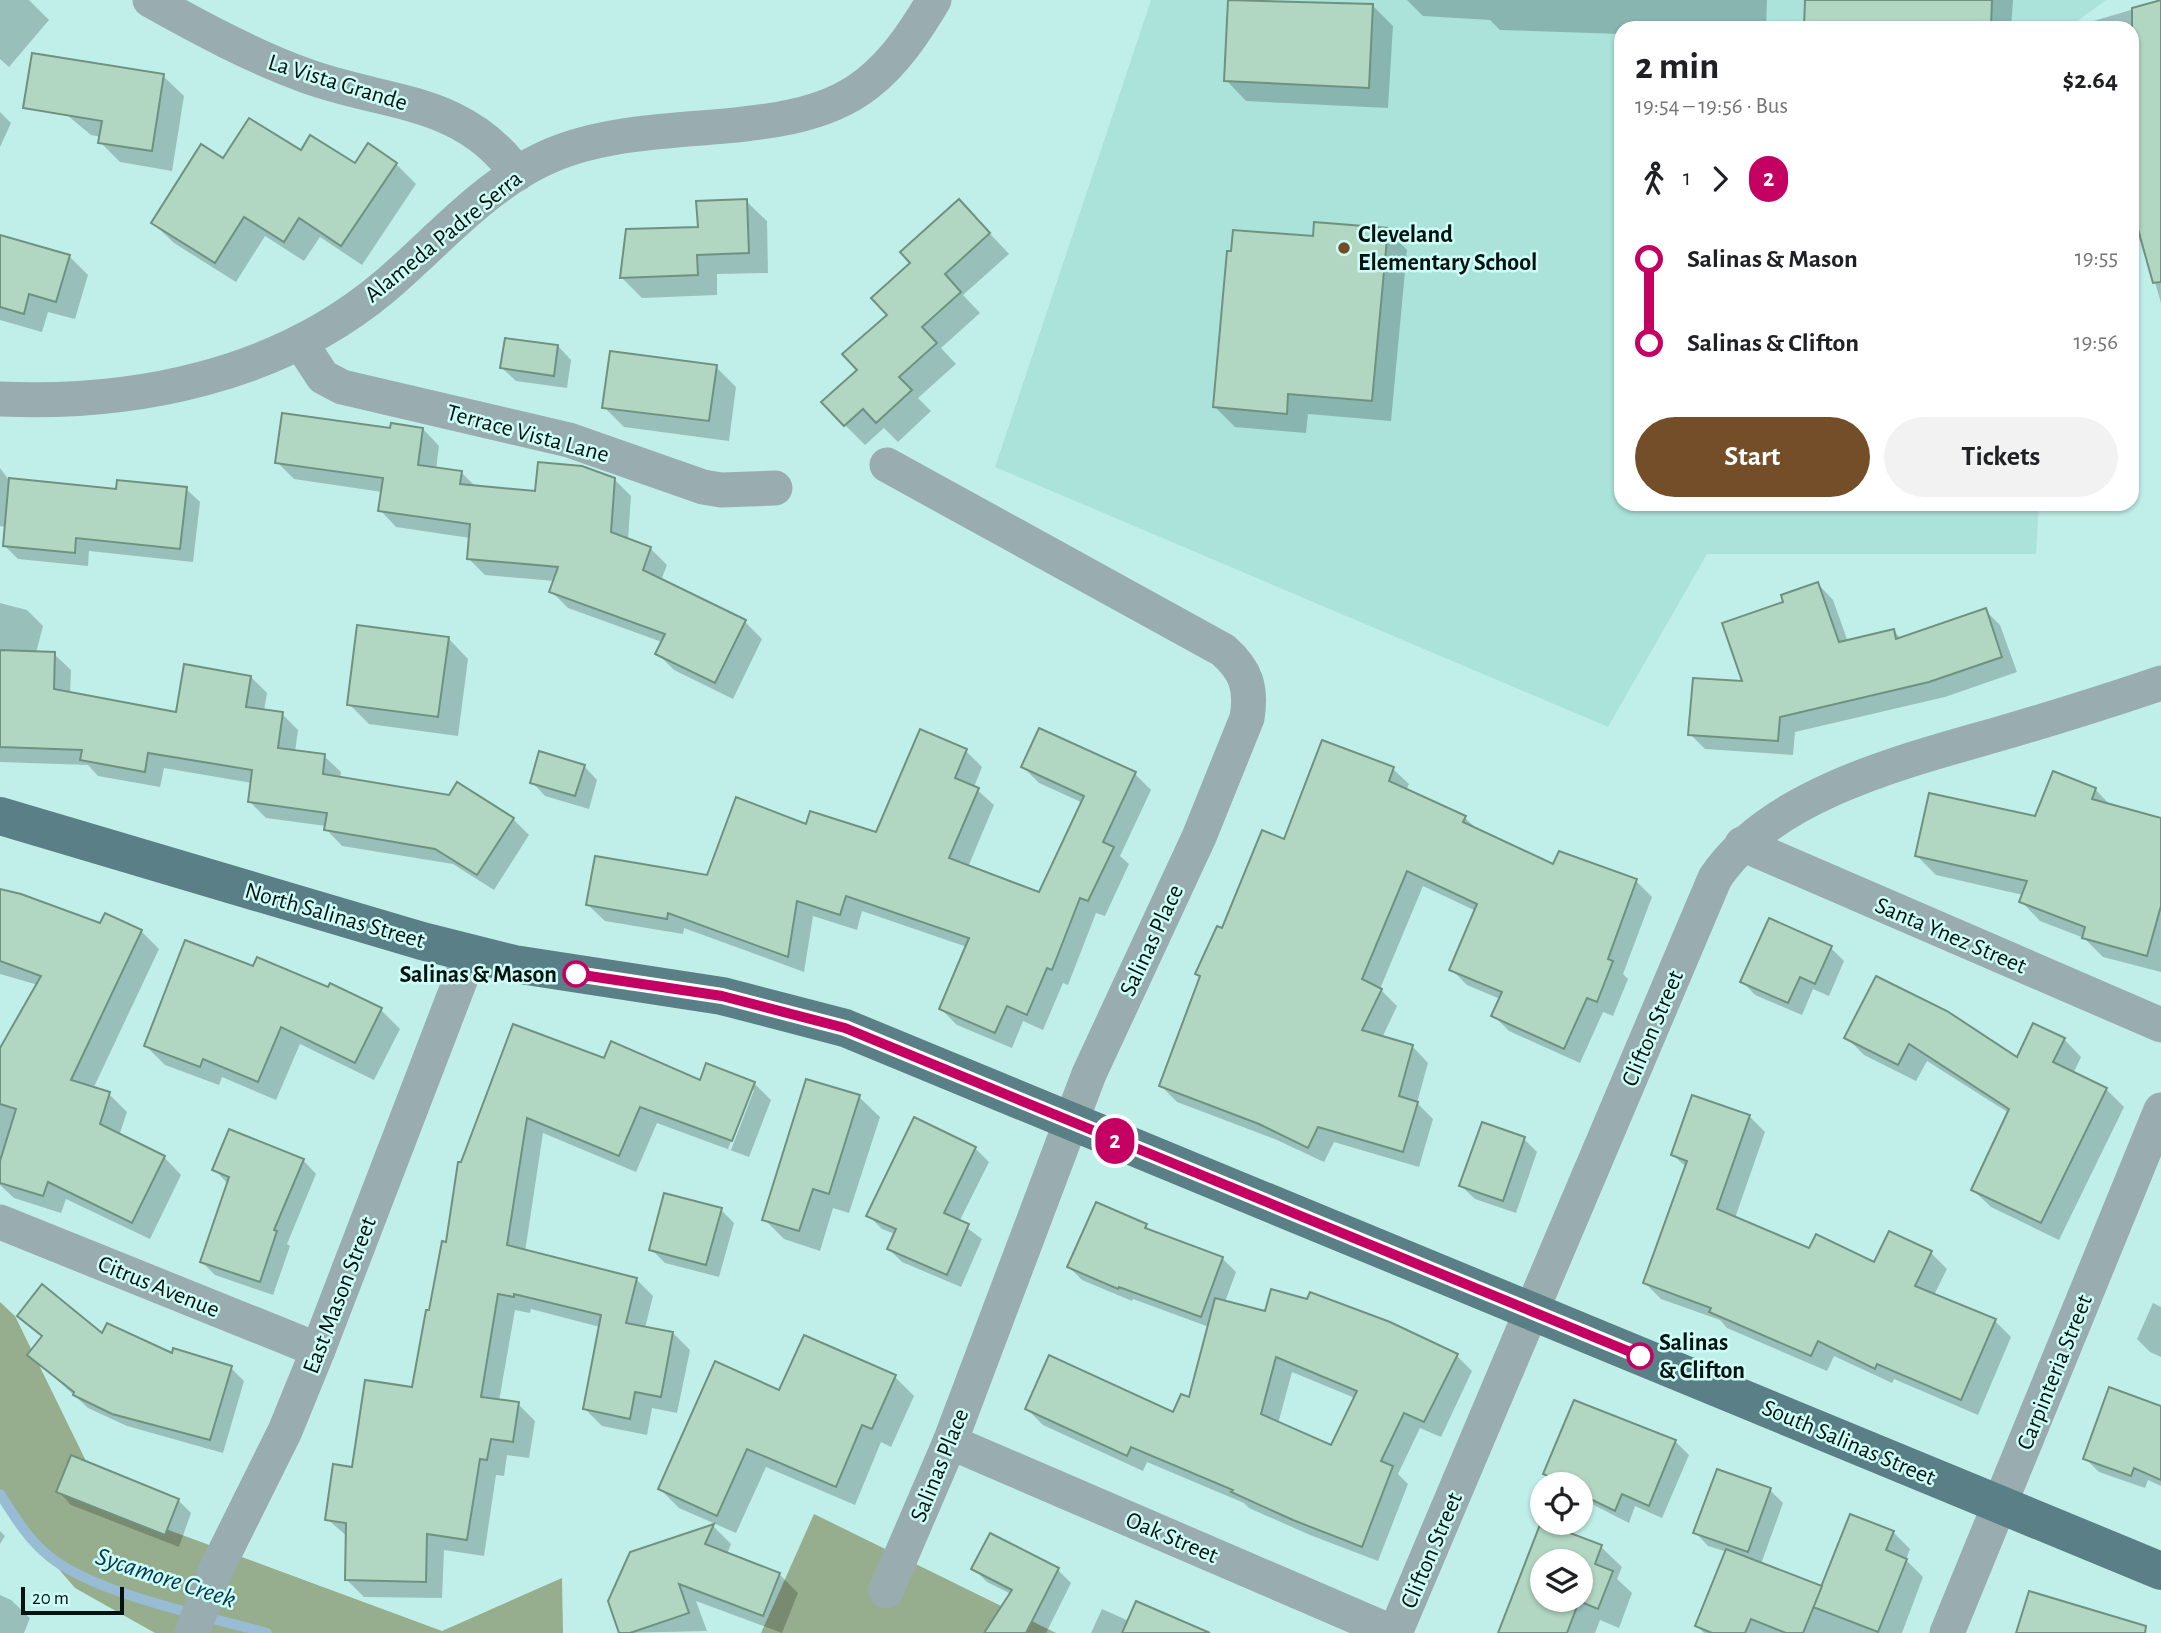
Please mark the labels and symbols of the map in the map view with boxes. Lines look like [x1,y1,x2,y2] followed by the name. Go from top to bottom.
[265,50,410,116] street label: La Vista Grande
[360,166,527,307] street label: Alameda Padre Serra
[1358,223,1537,275] place label: Cleveland Elementary School
[1336,240,1352,256] marker: Cleveland Elementary School
[444,401,612,467] street label: Terrace Vista Lane
[242,879,428,953] street label: North Salinas Street
[1116,881,1188,1000] street label: Salinas Place
[1871,893,2030,979] street label: Santa Ynez Street
[563,961,589,987] marker: Salinas & Mason
[399,963,557,987] place label: Salinas & Mason
[1618,967,1688,1090] street label: Clifton Street
[1092,1118,1138,1164] line badge: 2
[299,1213,381,1377] street label: East Mason Street
[94,1252,223,1322] street label: Citrus Avenue
[2013,1291,2097,1453] street label: Carpinteria Street
[1659,1331,1745,1383] place label: Salinas & Clifton
[1627,1343,1653,1369] marker: Salinas & Clifton
[1759,1396,1939,1490] street label: South Salinas Street
[906,1405,973,1525] street label: Salinas Place
[1397,1489,1467,1612] street label: Clifton Street
[1122,1508,1222,1568] street label: Oak Street
[92,1543,239,1613] water label: Sycamore Creek
[21,1584,124,1616] scale bar

